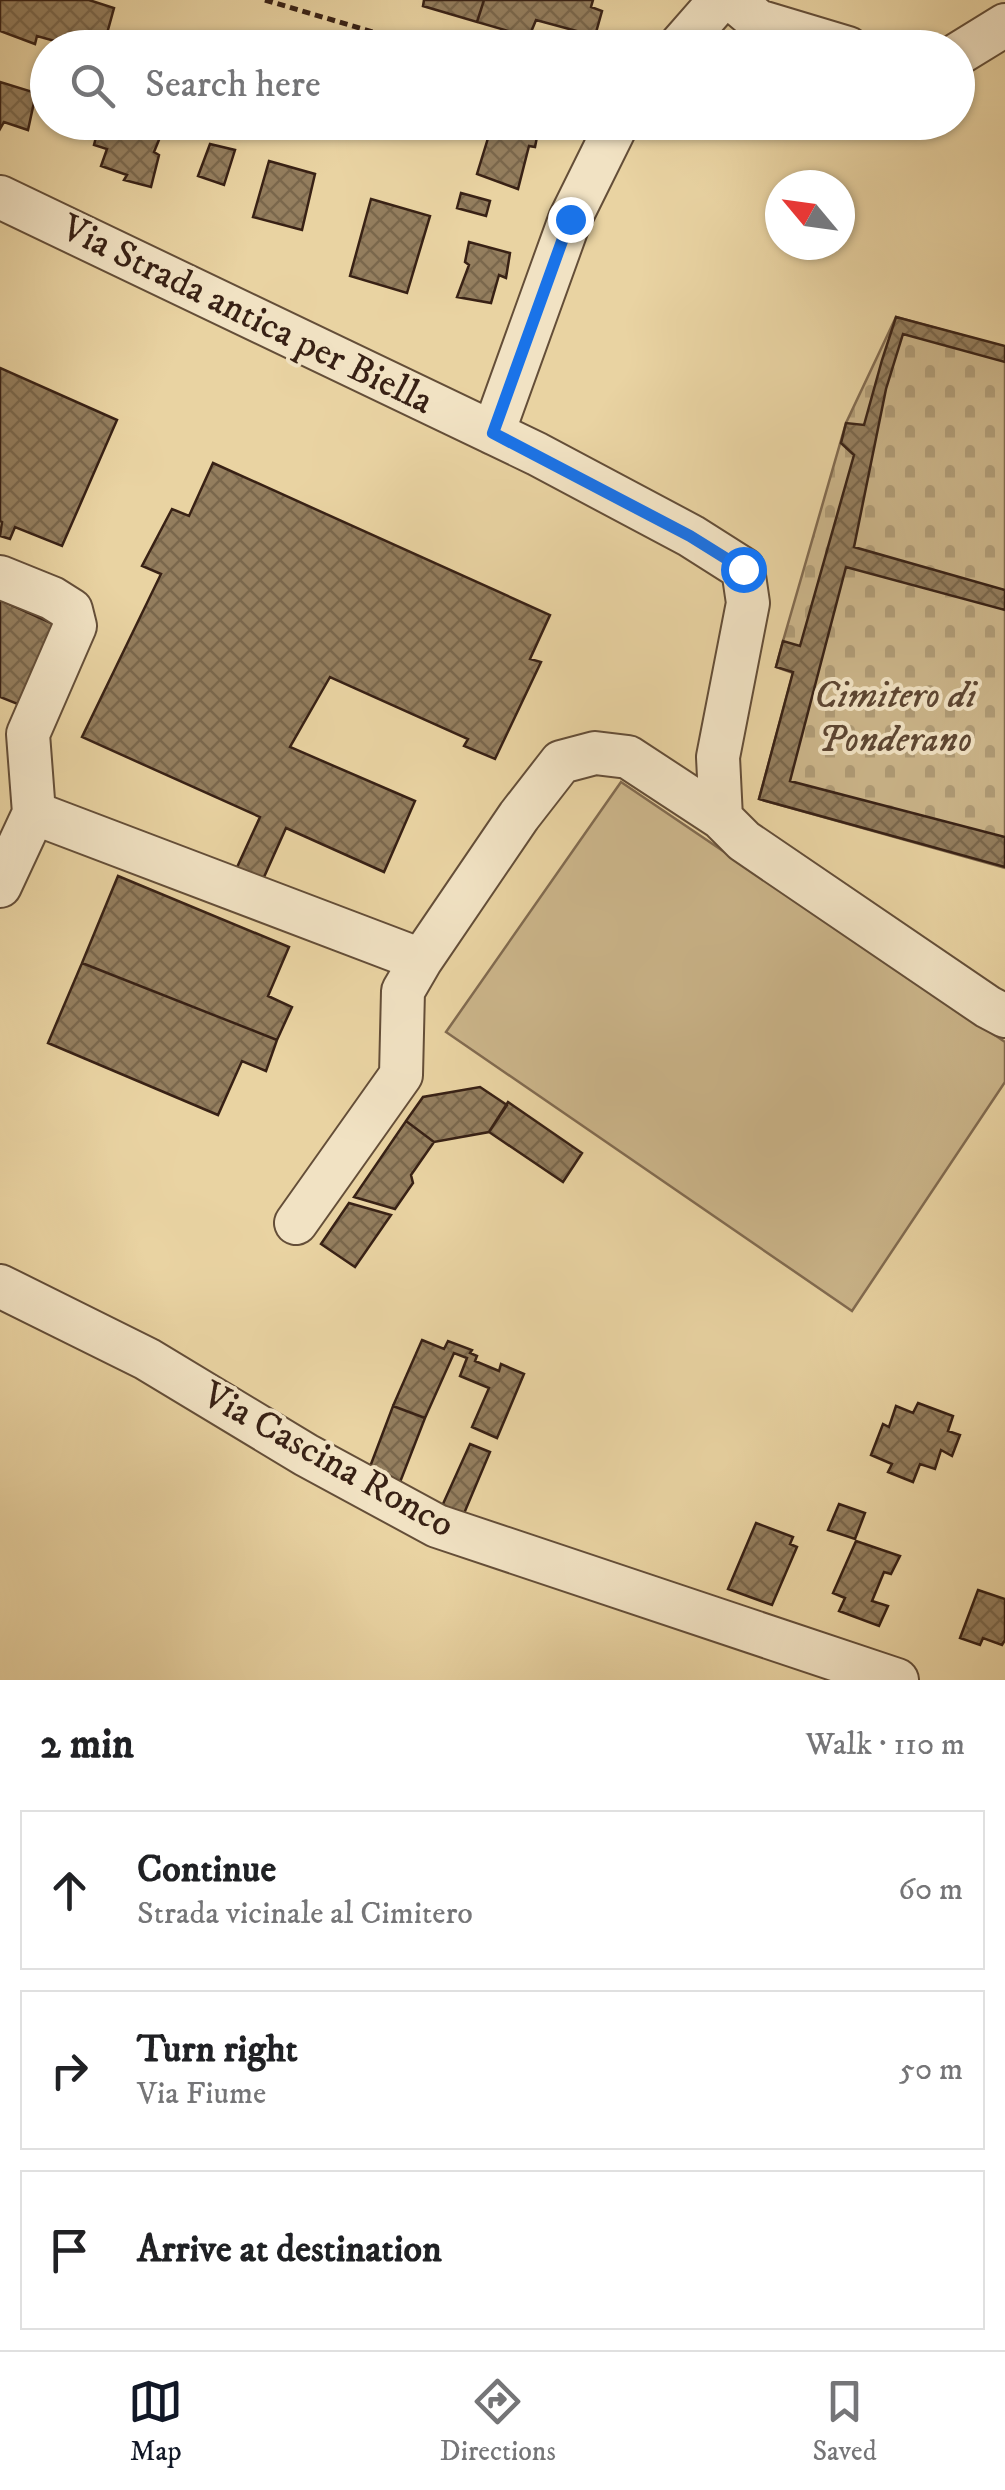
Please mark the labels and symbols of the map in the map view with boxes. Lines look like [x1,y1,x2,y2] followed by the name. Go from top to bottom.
[765,170,855,260] north arrow
[548,197,594,243] route end
[53,204,441,426] street label: Via Strada antica per Biella
[721,547,767,593] route start
[814,672,978,764] park label: Cimitero di Ponderano
[193,1371,462,1549] street label: Via Cascina Ronco

